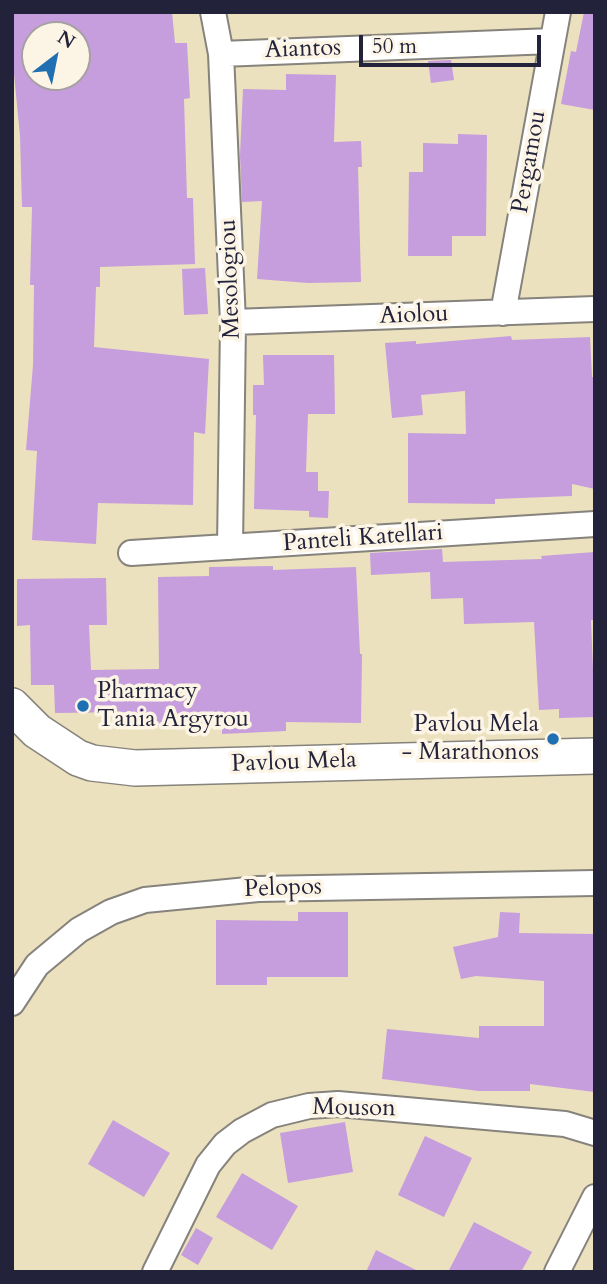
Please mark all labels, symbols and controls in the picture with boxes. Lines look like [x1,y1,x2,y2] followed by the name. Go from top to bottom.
[21,21,91,91] north arrow
[362,21,544,65] scale bar
[52,24,80,55] text: N
[372,32,417,61] text: 50 m
[264,34,342,66] street label: Aiantos
[507,108,553,216] street label: Pergamou
[215,219,247,339] street label: Mesologiou
[379,300,449,332] street label: Aiolou
[282,519,444,559] street label: Panteli Katellari
[97,678,249,734] place label: Pharmacy Tania Argyrou
[75,698,91,714] marker: Pharmacy Tania Argyrou
[401,711,539,767] place label: Pavlou Mela - Marathonos
[545,731,561,747] marker: Pavlou Mela - Marathonos
[231,746,357,780] street label: Pavlou Mela
[244,873,322,905] street label: Pelopos
[312,1094,396,1124] street label: Mouson

